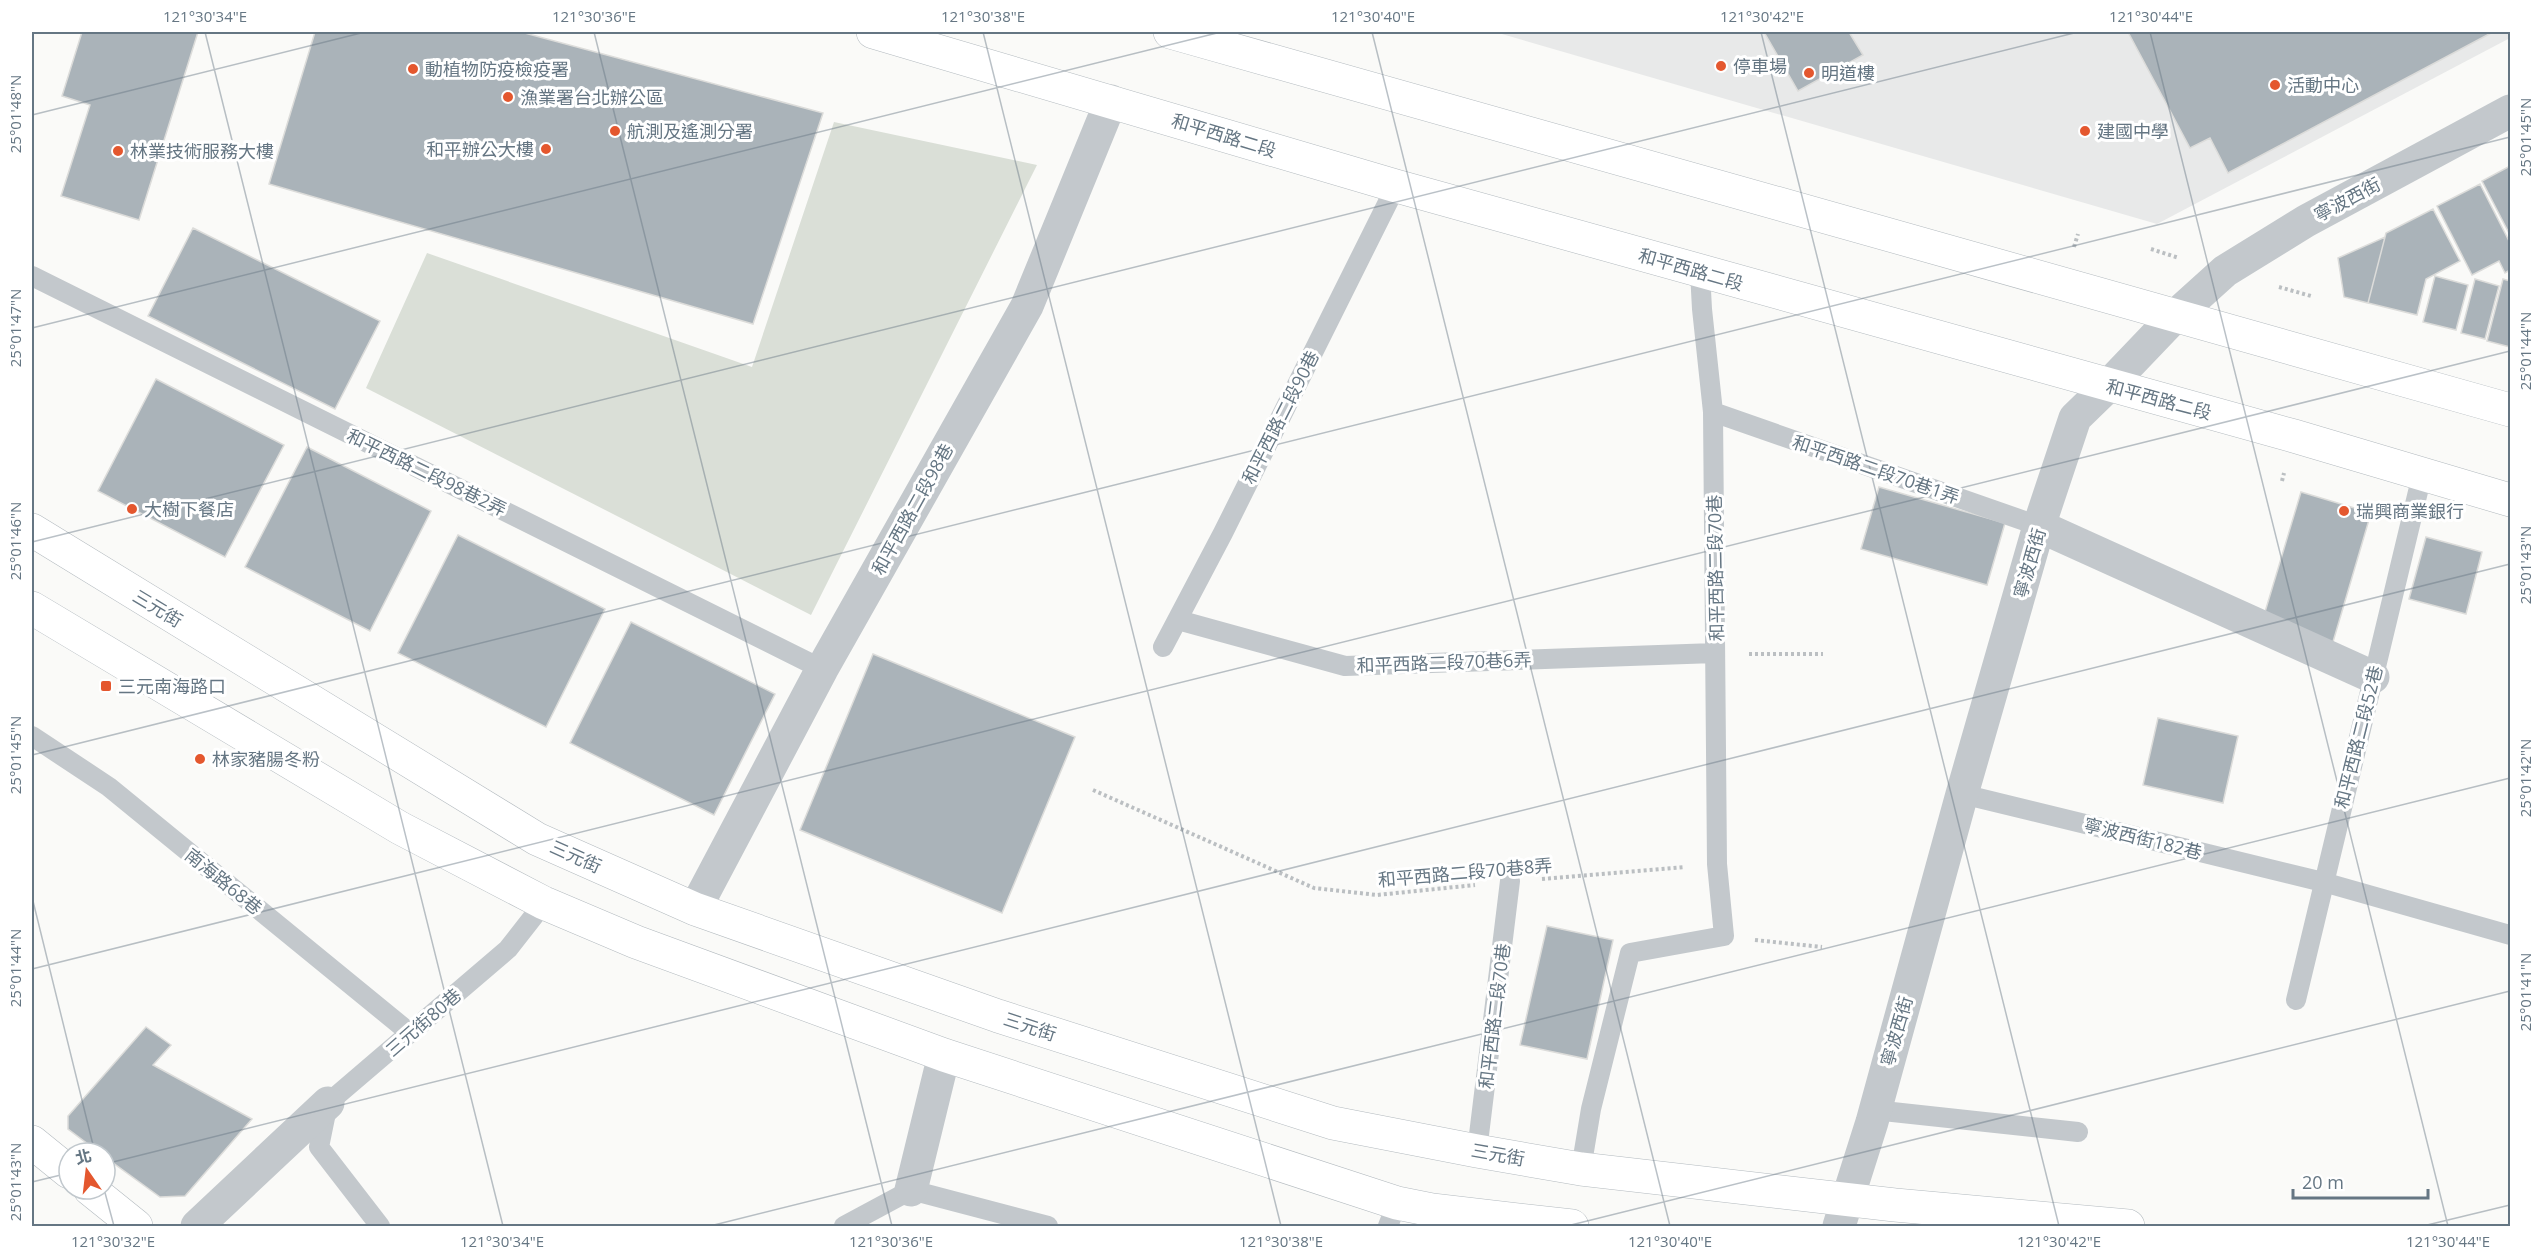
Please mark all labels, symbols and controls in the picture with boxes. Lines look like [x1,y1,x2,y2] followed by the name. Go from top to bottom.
[163,6,247,26] text: 121°30'34"E
[552,6,636,26] text: 121°30'36"E
[941,6,1025,26] text: 121°30'38"E
[1331,6,1415,26] text: 121°30'40"E
[1720,6,1804,26] text: 121°30'42"E
[2109,6,2193,26] text: 121°30'44"E
[1733,54,1787,78] place label: 停車場
[425,57,569,81] place label: 動植物防疫檢疫署
[1714,59,1728,73] marker: 停車場
[1821,61,1875,85] place label: 明道樓
[406,62,420,76] marker: 動植物防疫檢疫署
[1802,66,1816,80] marker: 明道樓
[2287,73,2359,97] place label: 活動中心
[5,75,25,153] text: 25°01'48"N
[2268,78,2282,92] marker: 活動中心
[520,85,664,109] place label: 漁業署台北辦公區
[501,90,515,104] marker: 漁業署台北辦公區
[2515,98,2535,176] text: 25°01'45"N
[1169,108,1279,162] street label: 和平西路二段
[627,119,753,143] place label: 航測及遙測分署
[2097,119,2169,143] place label: 建國中學
[608,124,622,138] marker: 航測及遙測分署
[2078,124,2092,138] marker: 建國中學
[426,137,534,161] place label: 和平辦公大樓
[130,139,274,163] place label: 林業技術服務大樓
[539,142,553,156] marker: 和平辦公大樓
[111,144,125,158] marker: 林業技術服務大樓
[2310,172,2384,226] street label: 寧波西街
[1636,243,1746,295] street label: 和平西路二段
[5,289,25,367] text: 25°01'47"N
[2515,312,2535,390] text: 25°01'44"N
[1236,346,1324,488] street label: 和平西路二段90巷
[2104,373,2214,425] street label: 和平西路二段
[343,423,511,521] street label: 和平西路二段98巷2弄
[1789,429,1963,509] street label: 和平西路二段70巷1弄
[866,439,958,579] street label: 和平西路二段98巷
[1702,495,1728,641] street label: 和平西路二段70巷
[144,497,234,521] place label: 大樹下餐店
[2356,499,2464,523] place label: 瑞興商業銀行
[5,502,25,580] text: 25°01'46"N
[125,502,139,516] marker: 大樹下餐店
[2337,504,2351,518] marker: 瑞興商業銀行
[2008,525,2050,601] street label: 寧波西街
[2515,526,2535,604] text: 25°01'43"N
[129,584,187,632] street label: 三元街
[1356,647,1532,677] street label: 和平西路二段70巷6弄
[2329,663,2387,811] street label: 和平西路二段52巷
[118,674,226,698] place label: 三元南海路口
[99,679,113,693] marker: 三元南海路口
[5,716,25,794] text: 25°01'45"N
[2515,739,2535,817] text: 25°01'42"N
[212,747,320,771] place label: 林家豬腸冬粉
[193,752,207,766] marker: 林家豬腸冬粉
[2081,812,2205,864] street label: 寧波西街182巷
[546,834,606,878] street label: 三元街
[180,843,268,919] street label: 南海路68巷
[1377,852,1553,892] street label: 和平西路二段70巷8弄
[5,929,25,1007] text: 25°01'44"N
[1473,942,1515,1090] street label: 和平西路二段70巷
[2515,953,2535,1031] text: 25°01'41"N
[380,983,466,1061] street label: 三元街80巷
[1875,993,1917,1069] street label: 寧波西街
[1001,1006,1059,1046] street label: 三元街
[1469,1137,1527,1171] street label: 三元街
[57,1141,117,1201] north arrow
[5,1143,25,1221] text: 25°01'43"N
[73,1144,94,1169] text: 北
[2293,1162,2428,1200] scale bar
[2302,1170,2344,1194] text: 20 m
[71,1231,155,1251] text: 121°30'32"E
[460,1231,544,1251] text: 121°30'34"E
[849,1231,933,1251] text: 121°30'36"E
[1239,1231,1323,1251] text: 121°30'38"E
[1628,1231,1712,1251] text: 121°30'40"E
[2017,1231,2101,1251] text: 121°30'42"E
[2406,1231,2490,1251] text: 121°30'44"E

